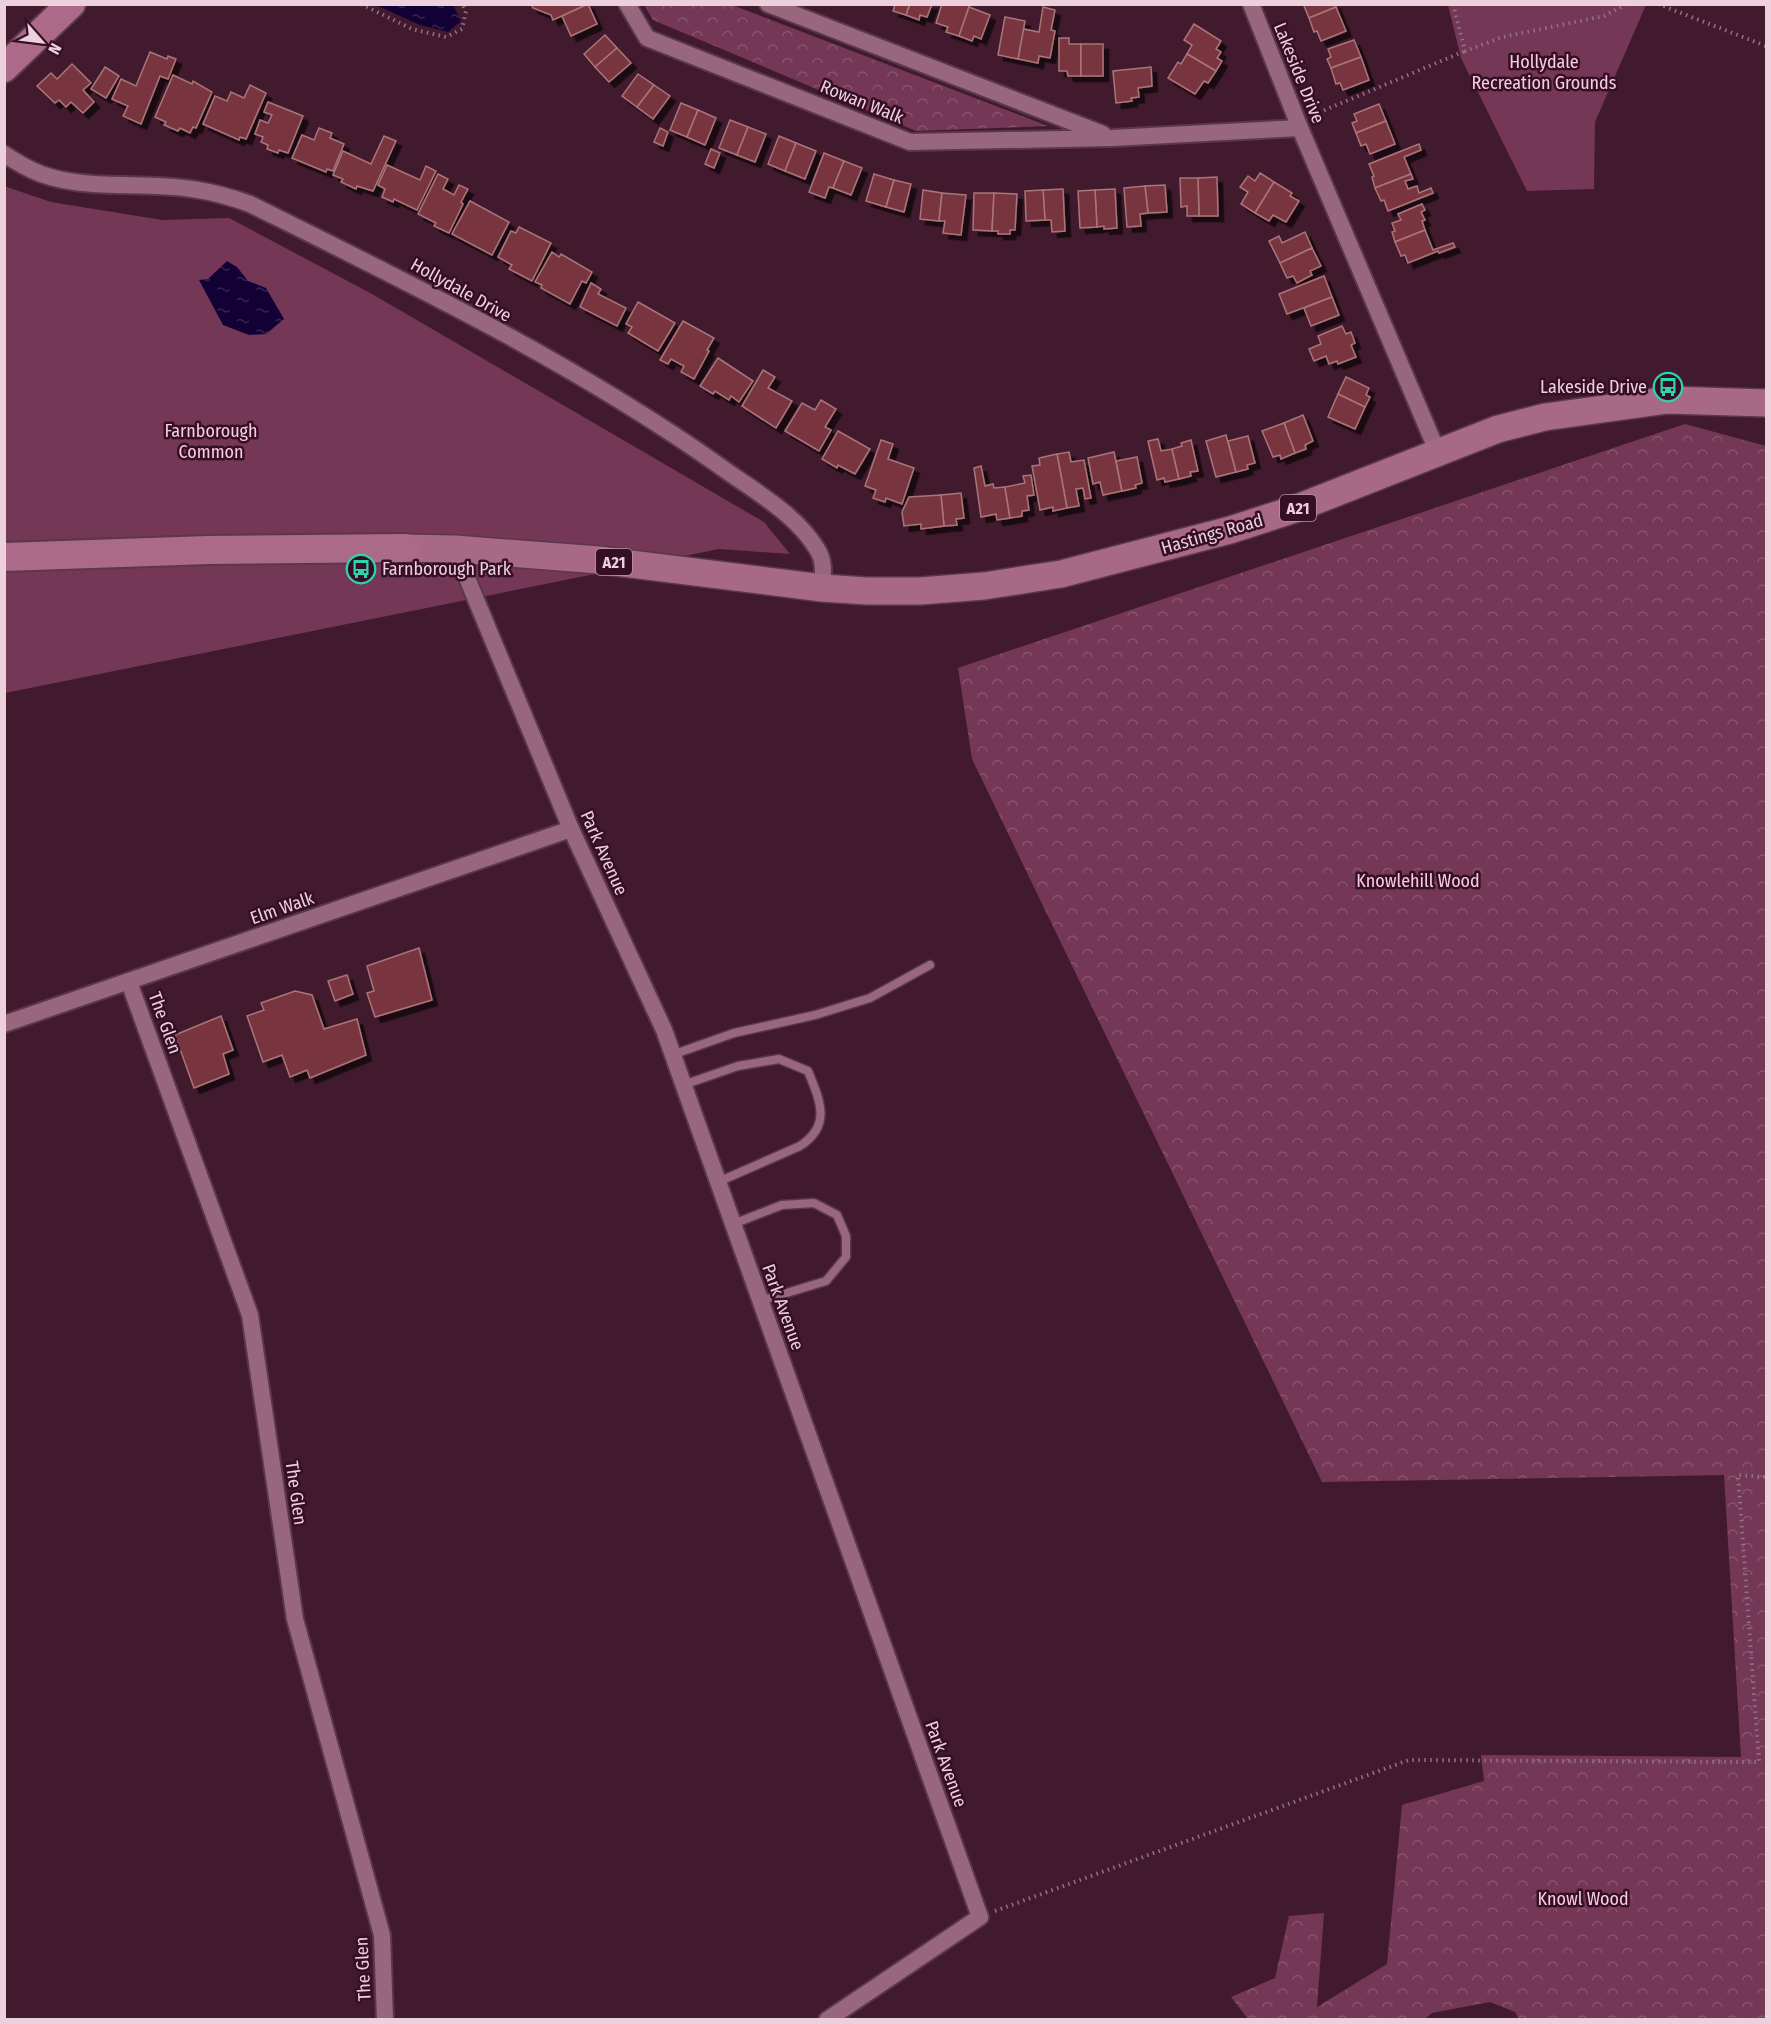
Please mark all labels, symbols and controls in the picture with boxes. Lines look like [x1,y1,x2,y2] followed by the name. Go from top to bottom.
[12,12,72,72] north arrow
[1269,19,1329,127] street label: Lakeside Drive
[44,40,65,58] text: N
[1472,51,1617,94] park label: Hollydale Recreation Grounds
[817,75,907,129] street label: Rowan Walk
[407,253,515,327] street label: Hollydale Drive
[1652,371,1684,403] bus stop icon: Lakeside Drive
[1540,376,1647,398] place label: Lakeside Drive
[164,420,258,463] park label: Farnborough Common
[1280,495,1316,521] road number: A21
[1159,509,1265,559] street label: Hastings Road
[596,549,632,575] road number: A21
[345,553,377,585] bus stop icon: Farnborough Park
[382,558,512,580] place label: Farnborough Park
[576,807,632,899] street label: Park Avenue
[1356,870,1480,892] park label: Knowlehill Wood
[247,887,317,929] street label: Elm Walk
[144,989,186,1057] street label: The Glen
[757,1261,809,1353] street label: Park Avenue
[281,1460,311,1526] street label: The Glen
[920,1718,972,1810] street label: Park Avenue
[1537,1888,1629,1910] park label: Knowl Wood
[350,1936,376,2002] street label: The Glen

